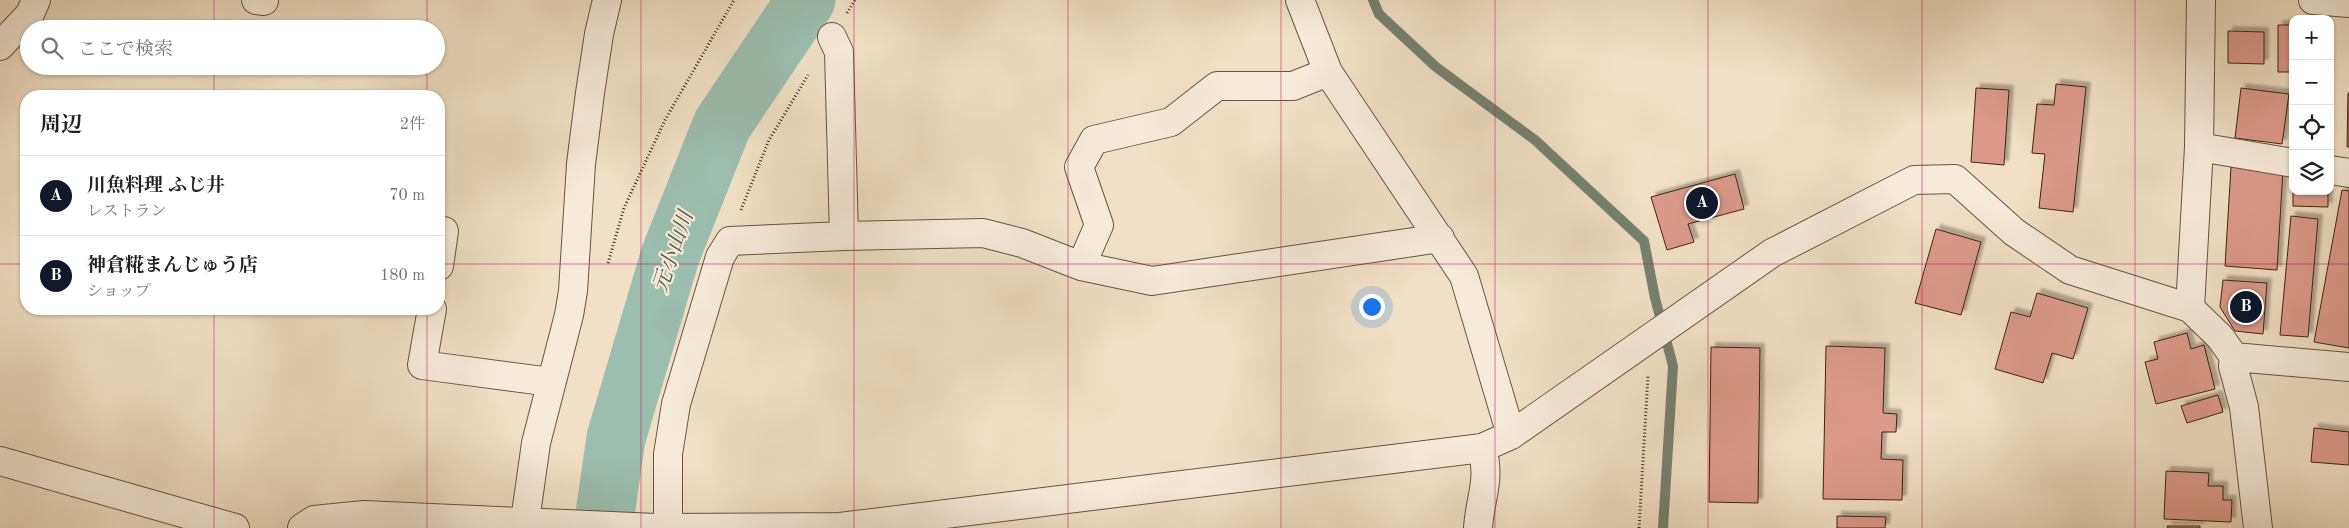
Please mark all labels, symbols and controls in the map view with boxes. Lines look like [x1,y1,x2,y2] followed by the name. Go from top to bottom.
[2289,15,2334,195] map controls
[2289,15,2334,60] button: +
[20,20,445,75] search box
[38,34,66,62] icon: search
[78,41,173,60] text: ここで検索
[2289,60,2334,105] button: −
[2289,105,2334,150] button: locate
[40,115,82,136] text: 周辺
[400,117,425,133] text: 2件
[2289,150,2334,195] button: layers
[87,177,225,196] text: 川魚料理 ふじ井
[1686,184,1718,222] pin: A
[50,188,62,204] text: A
[389,188,425,204] text: 70 m
[87,204,167,220] text: レストラン
[649,206,698,295] water label: 元小山川
[87,257,258,276] text: 神倉糀まんじゅう店
[50,268,62,284] text: B
[380,268,425,284] text: 180 m
[87,284,151,300] text: ショップ
[2230,288,2262,326] pin: B
[1359,294,1385,320] your location

